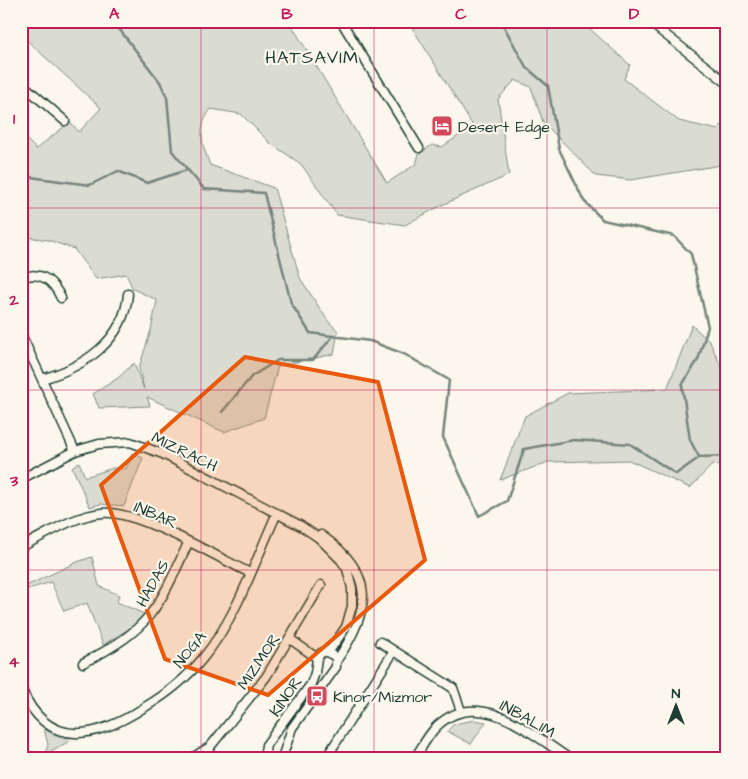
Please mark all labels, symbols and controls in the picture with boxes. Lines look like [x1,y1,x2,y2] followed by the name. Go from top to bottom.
[109,3,120,25] text: A
[281,3,293,25] text: B
[455,3,467,25] text: C
[629,3,640,25] text: D
[265,45,359,70] district label: HATSAVIM
[13,108,16,130] text: 1
[430,114,454,138] hotel icon: Desert Edge
[458,116,550,139] place label: Desert Edge
[8,289,19,311] text: 2
[148,426,222,477] street label: MIZRACH
[9,470,19,492] text: 3
[130,496,181,534] street label: INBAR
[131,556,175,611] street label: HADAS
[168,626,212,673] street label: NOGA
[232,629,286,694] street label: MIZMOR
[9,651,20,673] text: 4
[264,672,307,721] street label: KINOR
[650,682,700,732] north arrow
[305,684,329,708] bus stop icon: Kinor/Mizmor
[672,684,681,704] text: N
[333,686,432,708] place label: Kinor/Mizmor
[496,695,559,743] street label: INBALIM

